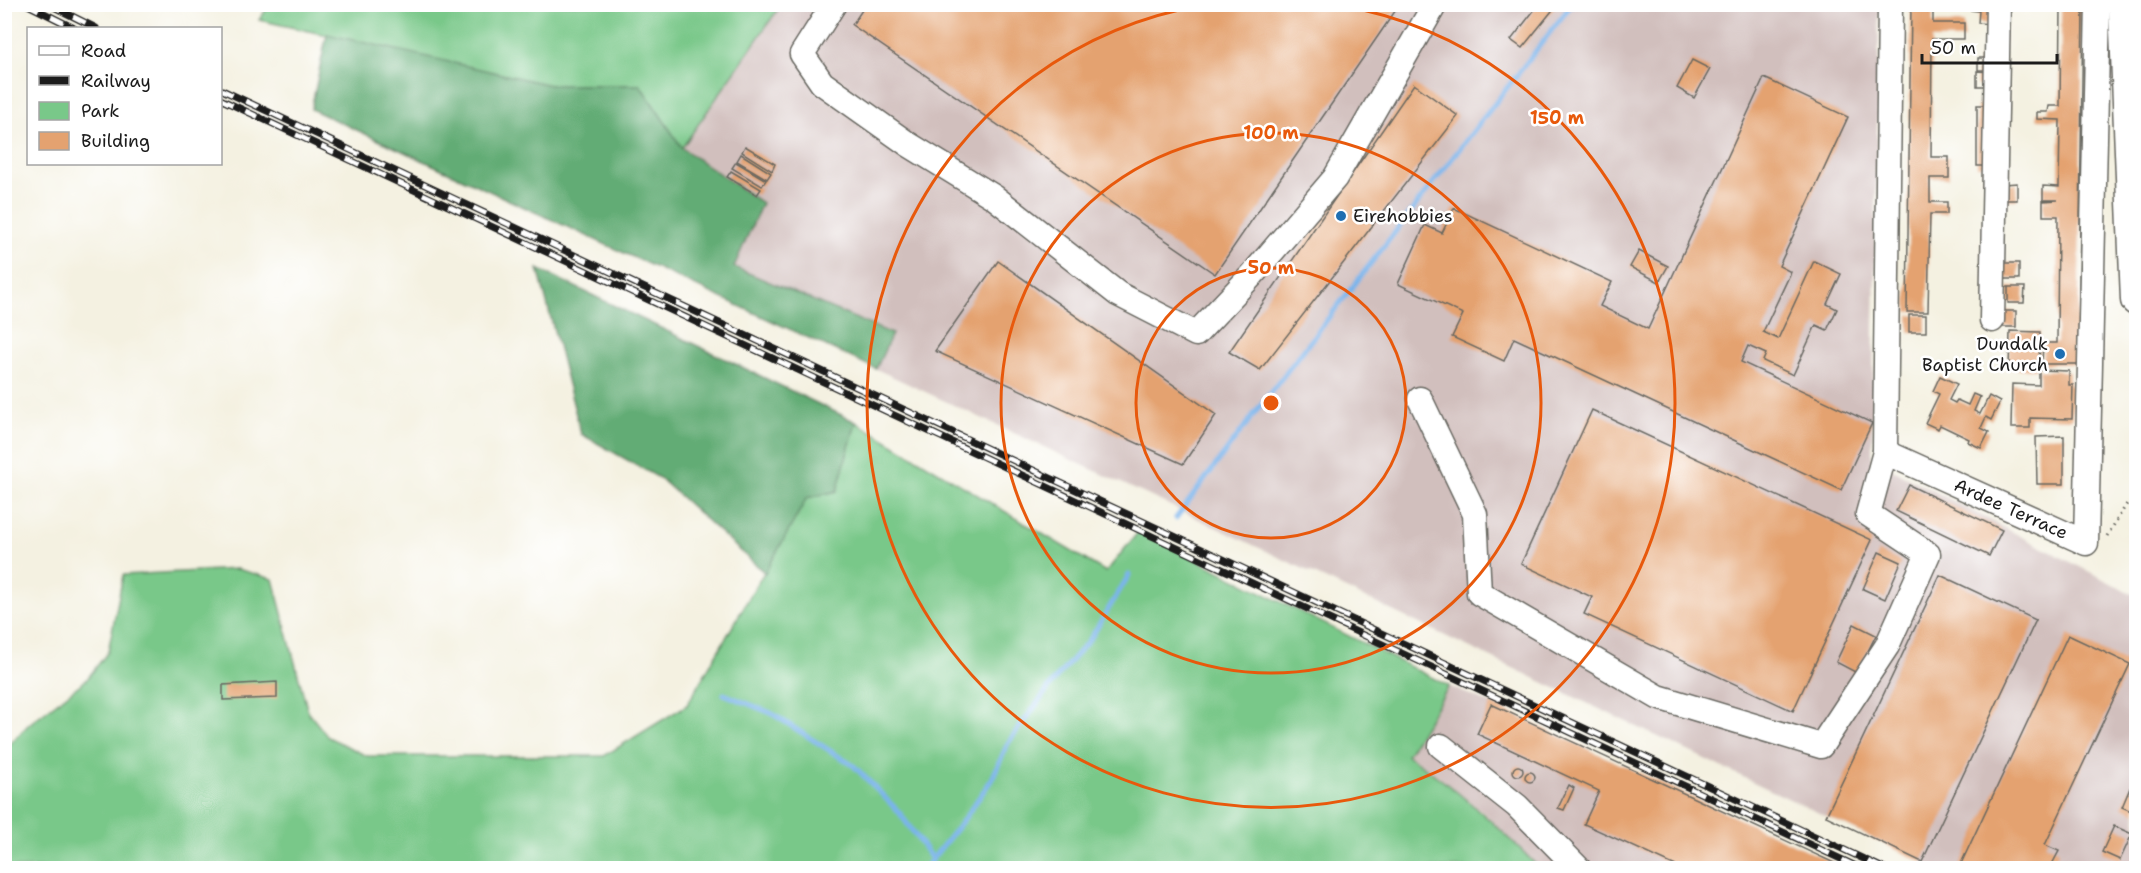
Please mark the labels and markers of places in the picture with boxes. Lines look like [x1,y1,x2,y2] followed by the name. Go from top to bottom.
[1353,204,1453,228] place label: Eirehobbies
[1334,209,1348,223] marker: Eirehobbies
[1922,332,2048,377] place label: Dundalk Baptist Church
[2053,347,2067,361] marker: Dundalk Baptist Church
[1261,393,1281,413] centre of rings

